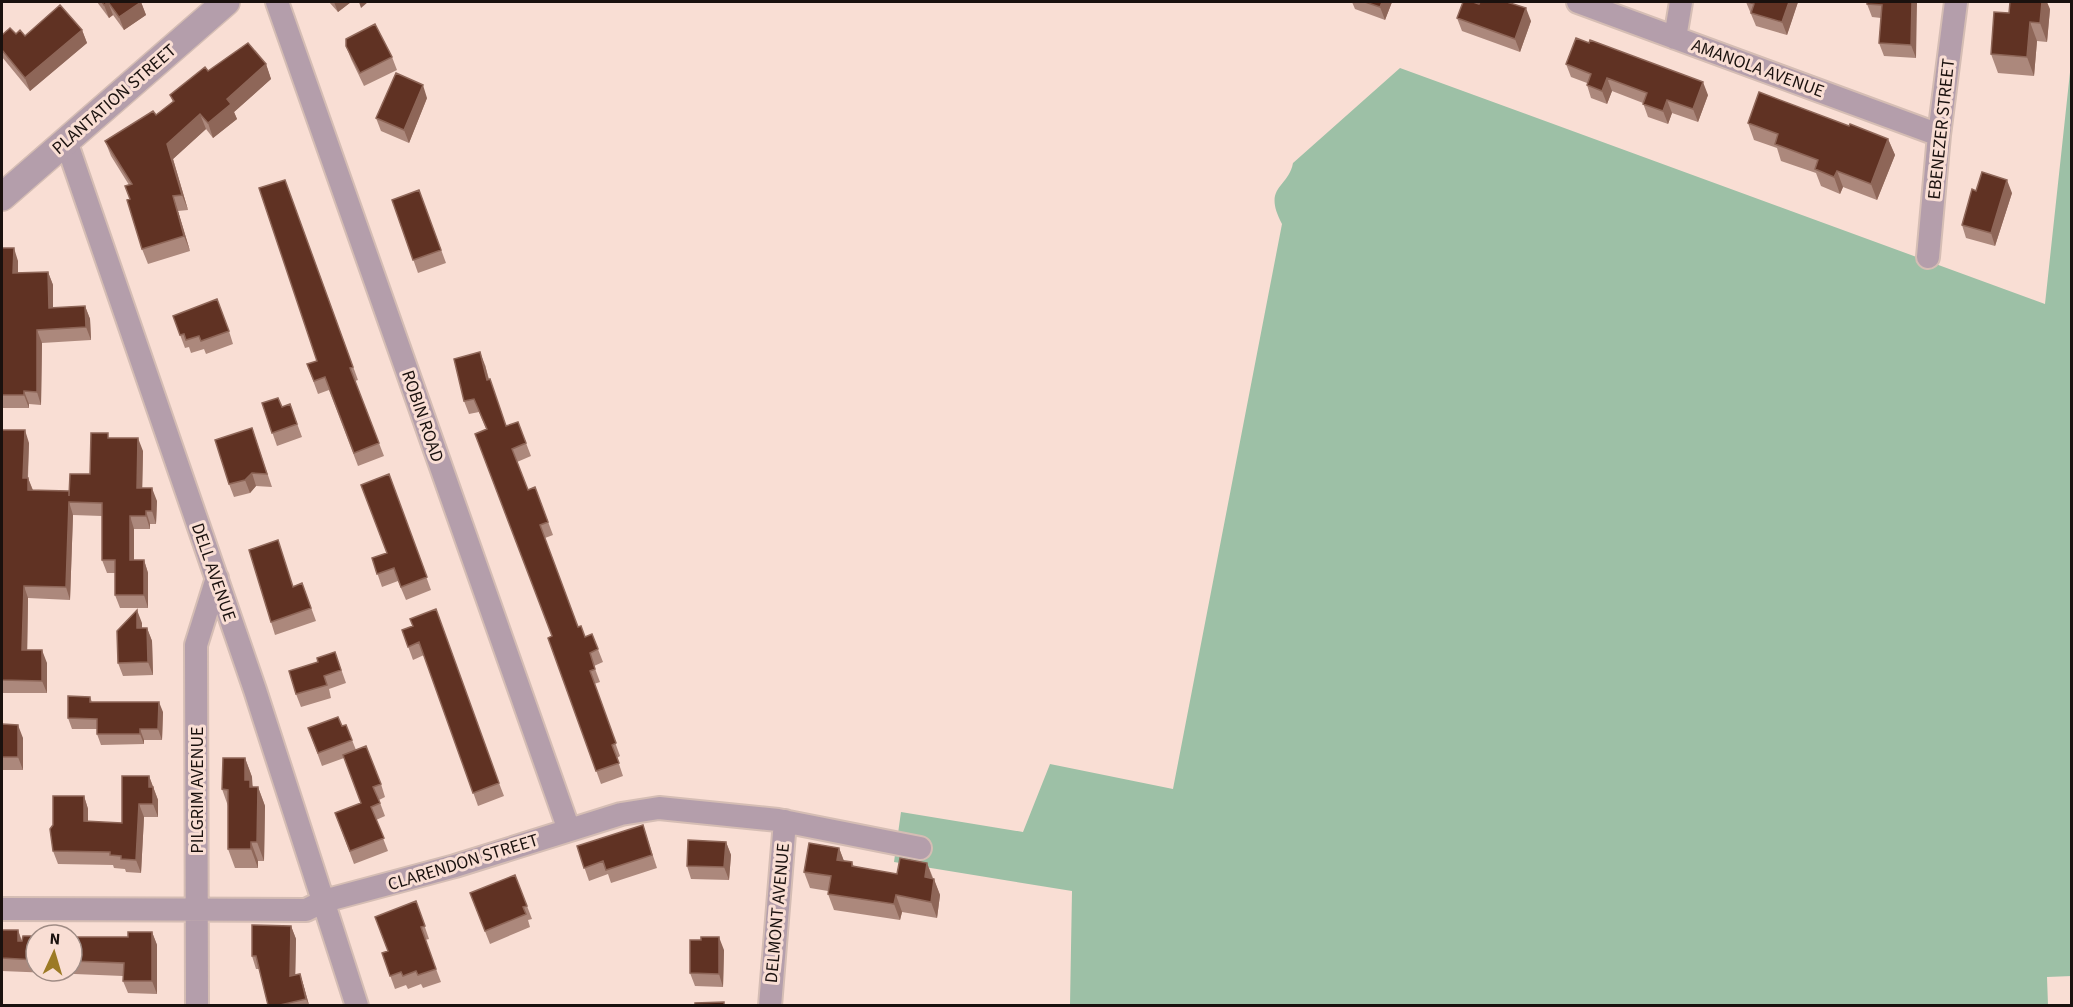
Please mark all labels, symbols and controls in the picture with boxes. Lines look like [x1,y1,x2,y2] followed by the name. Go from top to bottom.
[1688,33,1828,104] street label: AMANOLA AVENUE
[47,38,182,160] street label: PLANTATION STREET
[1922,57,1961,201] street label: EBENEZER STREET
[395,367,450,465] street label: ROBIN ROAD
[185,520,242,625] street label: DELL AVENUE
[185,727,210,854] street label: PILGRIM AVENUE
[385,828,542,897] street label: CLARENDON STREET
[759,842,796,984] street label: DELMONT AVENUE
[24,923,84,983] north arrow
[49,928,61,950] text: N

